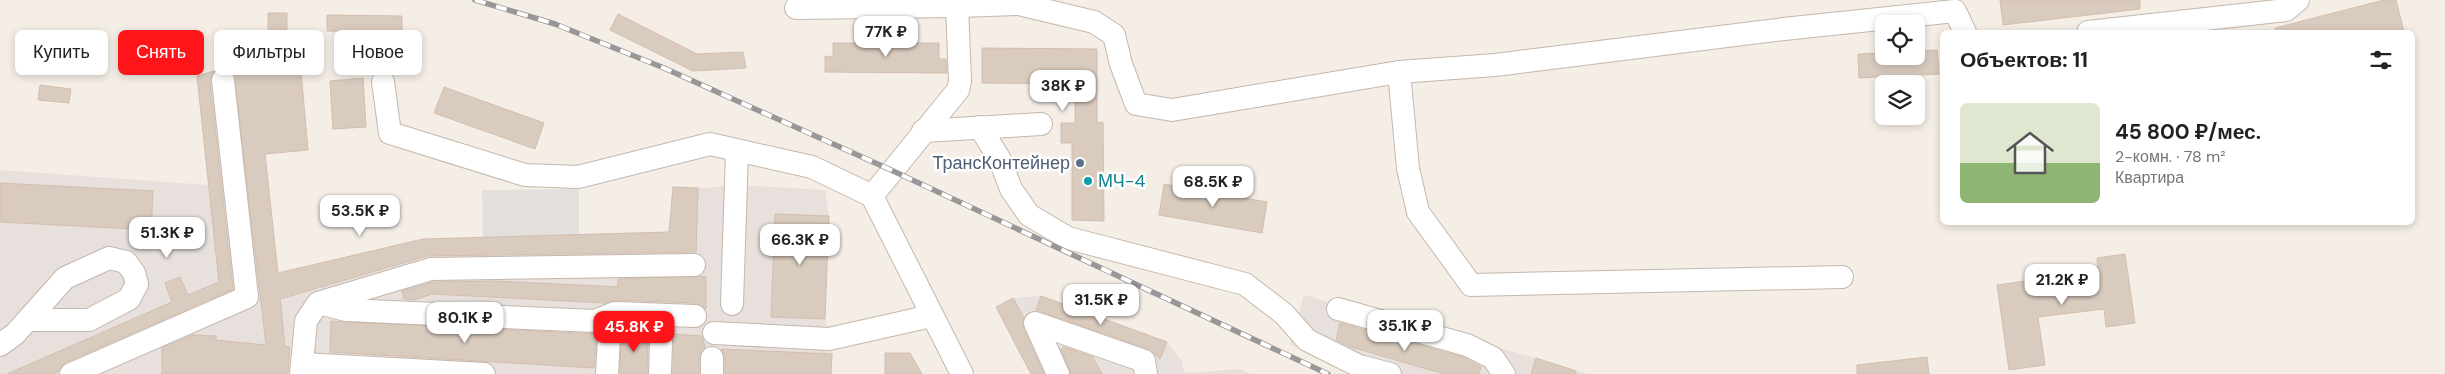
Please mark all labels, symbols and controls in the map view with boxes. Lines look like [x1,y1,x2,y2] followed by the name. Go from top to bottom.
[851,15,921,58] pin: 77K ₽
[1875,15,1925,125] map controls
[1875,15,1925,65] button: locate
[865,21,907,42] text: 77K ₽
[15,30,108,75] chip: Купить
[118,30,204,75] chip: Снять
[214,30,324,75] chip: Фильтры
[334,30,422,75] chip: Новое
[1960,46,2088,74] text: Объектов: 11
[2367,46,2395,74] icon: filters
[1028,70,1098,112] pin: 38K ₽
[1041,75,1085,96] text: 38K ₽
[1875,75,1925,125] button: layers
[2115,118,2261,146] text: 45 800 ₽/мес.
[2000,123,2060,183] icon: home
[2115,146,2225,167] text: 2-комн. · 78 m²
[933,151,1070,175] place label: ТрансКонтейнер
[1074,157,1086,169] marker: ТрансКонтейнер
[1167,166,1259,208] pin: 68.5K ₽
[2115,167,2184,188] text: Квартира
[1098,169,1146,193] place label: МЧ-4
[1184,171,1242,192] text: 68.5K ₽
[1082,175,1094,187] marker: МЧ-4
[314,194,406,237] pin: 53.5K ₽
[331,200,389,221] text: 53.5K ₽
[121,216,213,259] pin: 51.3K ₽
[140,222,194,243] text: 51.3K ₽
[754,224,846,266] pin: 66.3K ₽
[771,229,829,250] text: 66.3K ₽
[2016,264,2108,306] pin: 21.2K ₽
[2036,269,2089,290] text: 21.2K ₽
[1055,284,1147,326] pin: 31.5K ₽
[1074,289,1128,310] text: 31.5K ₽
[419,302,511,344] pin: 80.1K ₽
[438,307,492,328] text: 80.1K ₽
[588,310,680,353] pin: 45.8K ₽
[1359,310,1451,352] pin: 35.1K ₽
[1378,315,1432,336] text: 35.1K ₽
[604,316,664,337] text: 45.8K ₽

